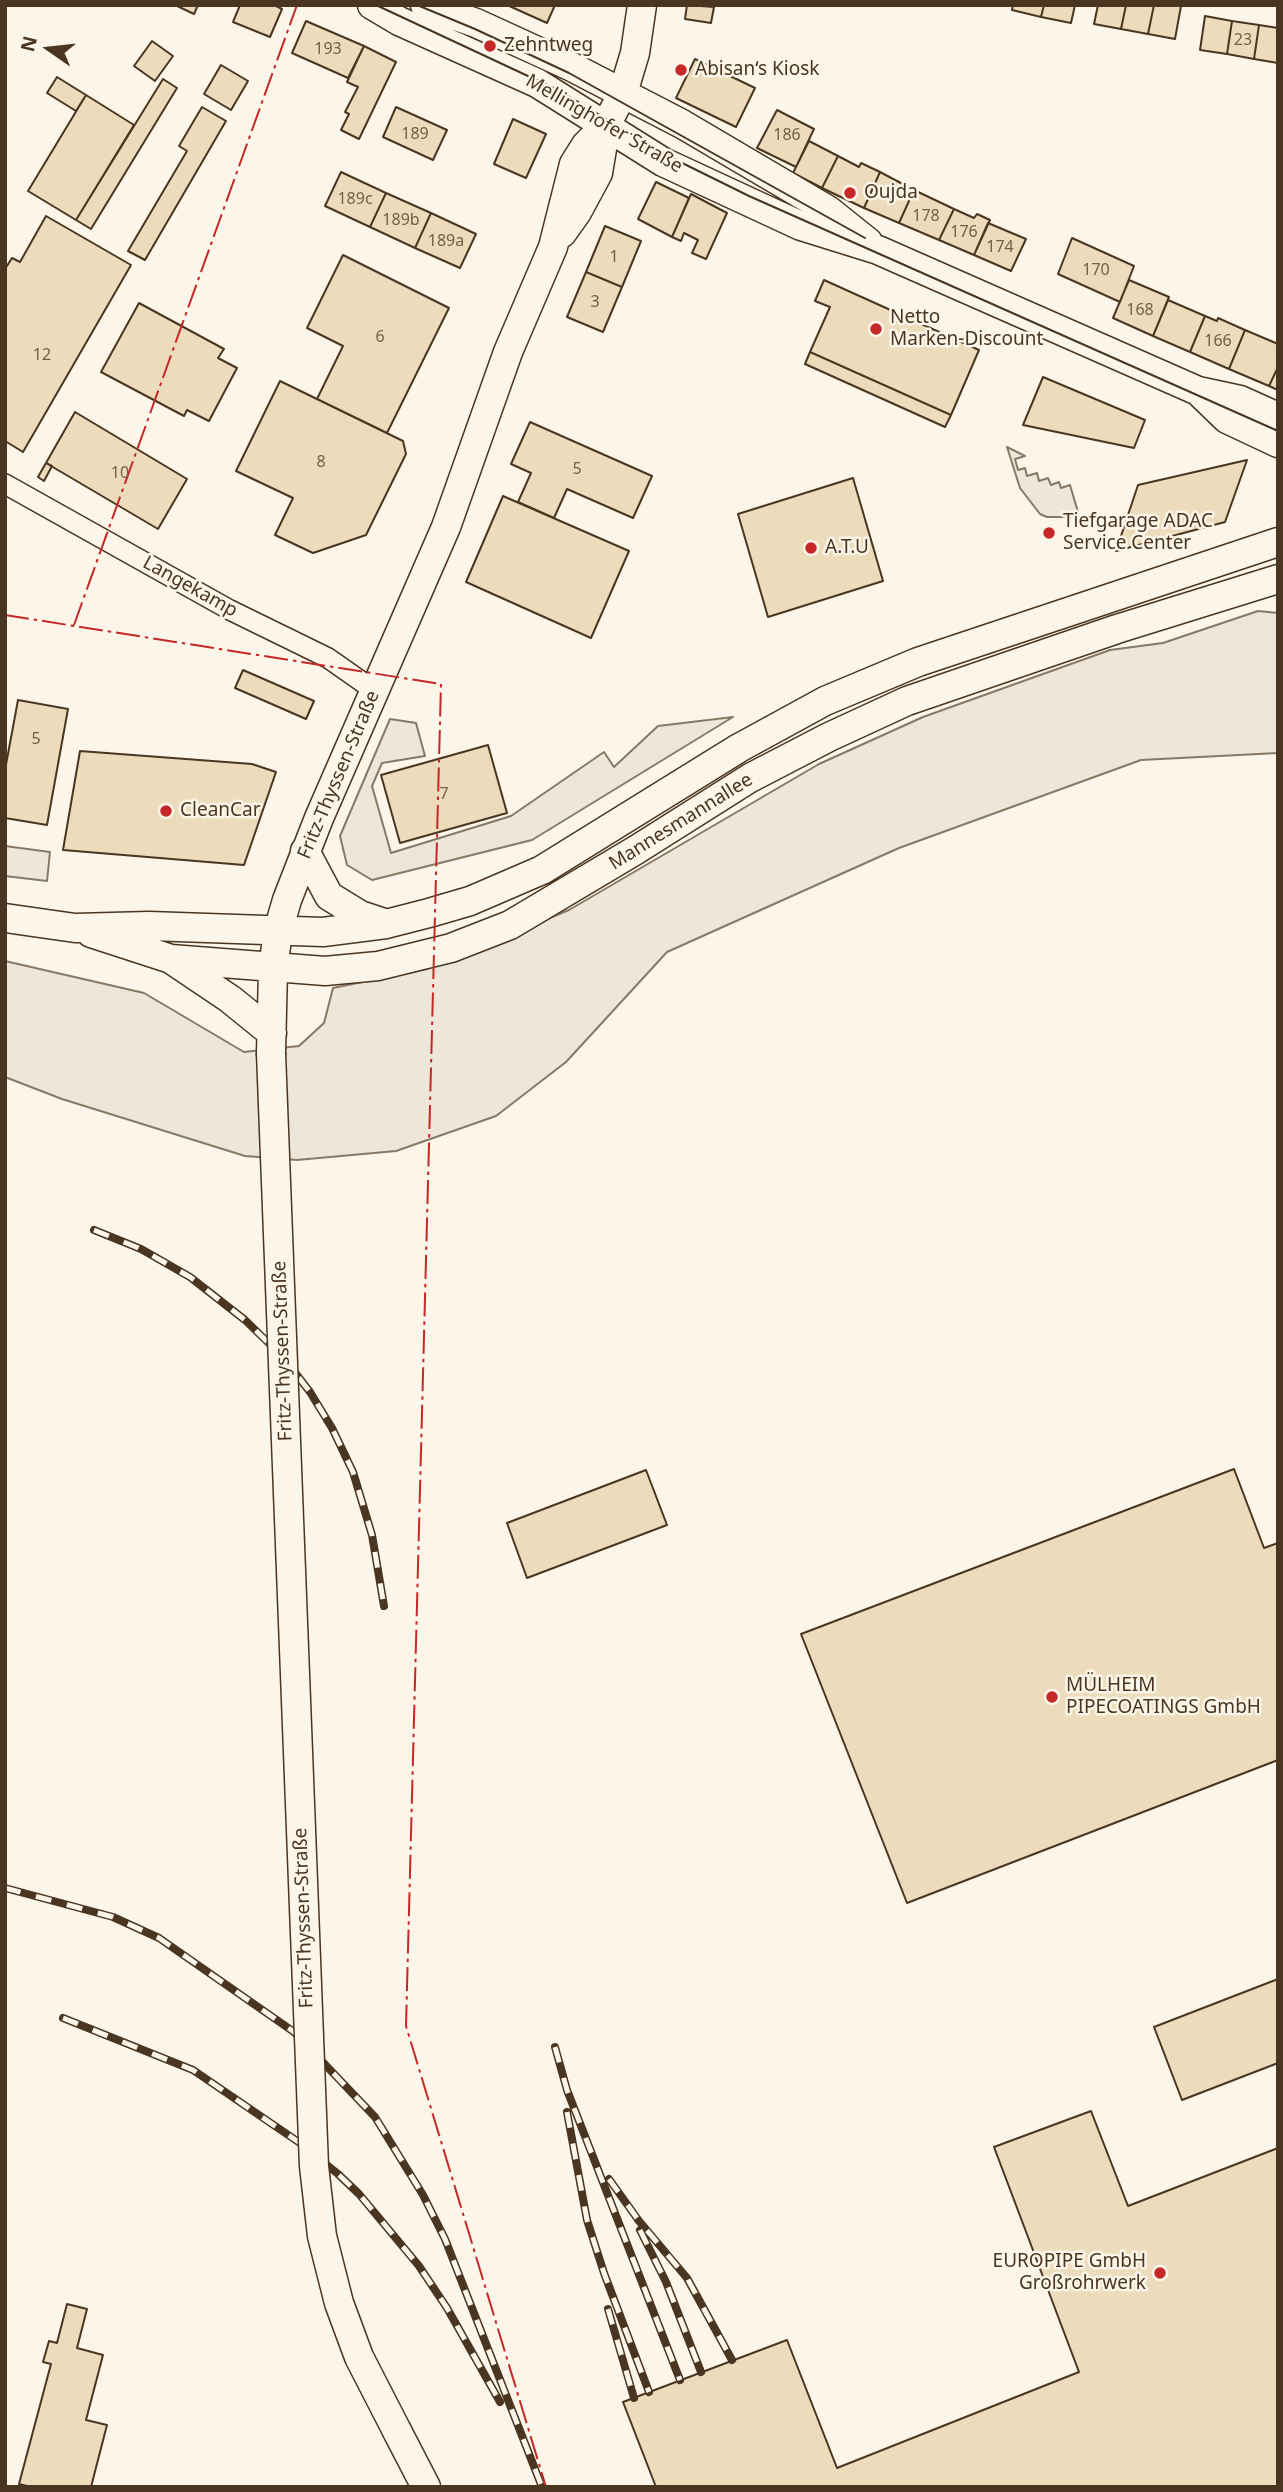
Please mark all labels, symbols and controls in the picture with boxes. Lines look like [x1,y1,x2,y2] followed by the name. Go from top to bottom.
[14,14,84,84] north arrow
[1234,30,1252,50] house number: 23
[14,33,43,55] text: N
[504,35,593,57] place label: Zehntweg
[482,38,498,54] marker: Zehntweg
[314,39,342,59] house number: 193
[695,59,819,81] place label: Abisan‘s Kiosk
[673,62,689,78] marker: Abisan‘s Kiosk
[521,70,687,178] street label: Mellinghofer Straße
[401,124,429,144] house number: 189
[773,125,801,145] house number: 186
[864,182,918,204] place label: Oujda
[842,185,858,201] marker: Oujda
[337,189,373,209] house number: 189c
[912,206,940,226] house number: 178
[382,210,420,230] house number: 189b
[950,222,978,242] house number: 176
[428,231,464,251] house number: 189a
[986,237,1014,257] house number: 174
[609,247,619,267] house number: 1
[1082,260,1110,280] house number: 170
[590,292,600,312] house number: 3
[1126,300,1154,320] house number: 168
[890,307,1043,351] place label: Netto Marken-Discount
[868,321,884,337] marker: Netto Marken-Discount
[375,327,385,347] house number: 6
[1204,331,1232,351] house number: 166
[33,345,51,365] house number: 12
[316,452,326,472] house number: 8
[572,459,582,479] house number: 5
[111,463,129,483] house number: 10
[1063,511,1213,555] place label: Tiefgarage ADAC Service Center
[1041,525,1057,541] marker: Tiefgarage ADAC Service Center
[825,537,869,559] place label: A.T.U
[803,540,819,556] marker: A.T.U
[139,552,241,622] street label: Langekamp
[293,687,385,863] street label: Fritz-Thyssen-Straße
[31,729,41,749] house number: 5
[605,769,757,875] street label: Mannesmannallee
[439,784,449,804] house number: 7
[180,800,261,822] place label: CleanCar
[158,803,174,819] marker: CleanCar
[268,1260,298,1442] street label: Fritz-Thyssen-Straße
[1066,1675,1261,1719] place label: MÜLHEIM PIPECOATINGS GmbH
[1044,1689,1060,1705] marker: MÜLHEIM PIPECOATINGS GmbH
[289,1827,319,2009] street label: Fritz-Thyssen-Straße
[993,2251,1146,2295] place label: EUROPIPE GmbH Großrohrwerk
[1152,2265,1168,2281] marker: EUROPIPE GmbH Großrohrwerk

